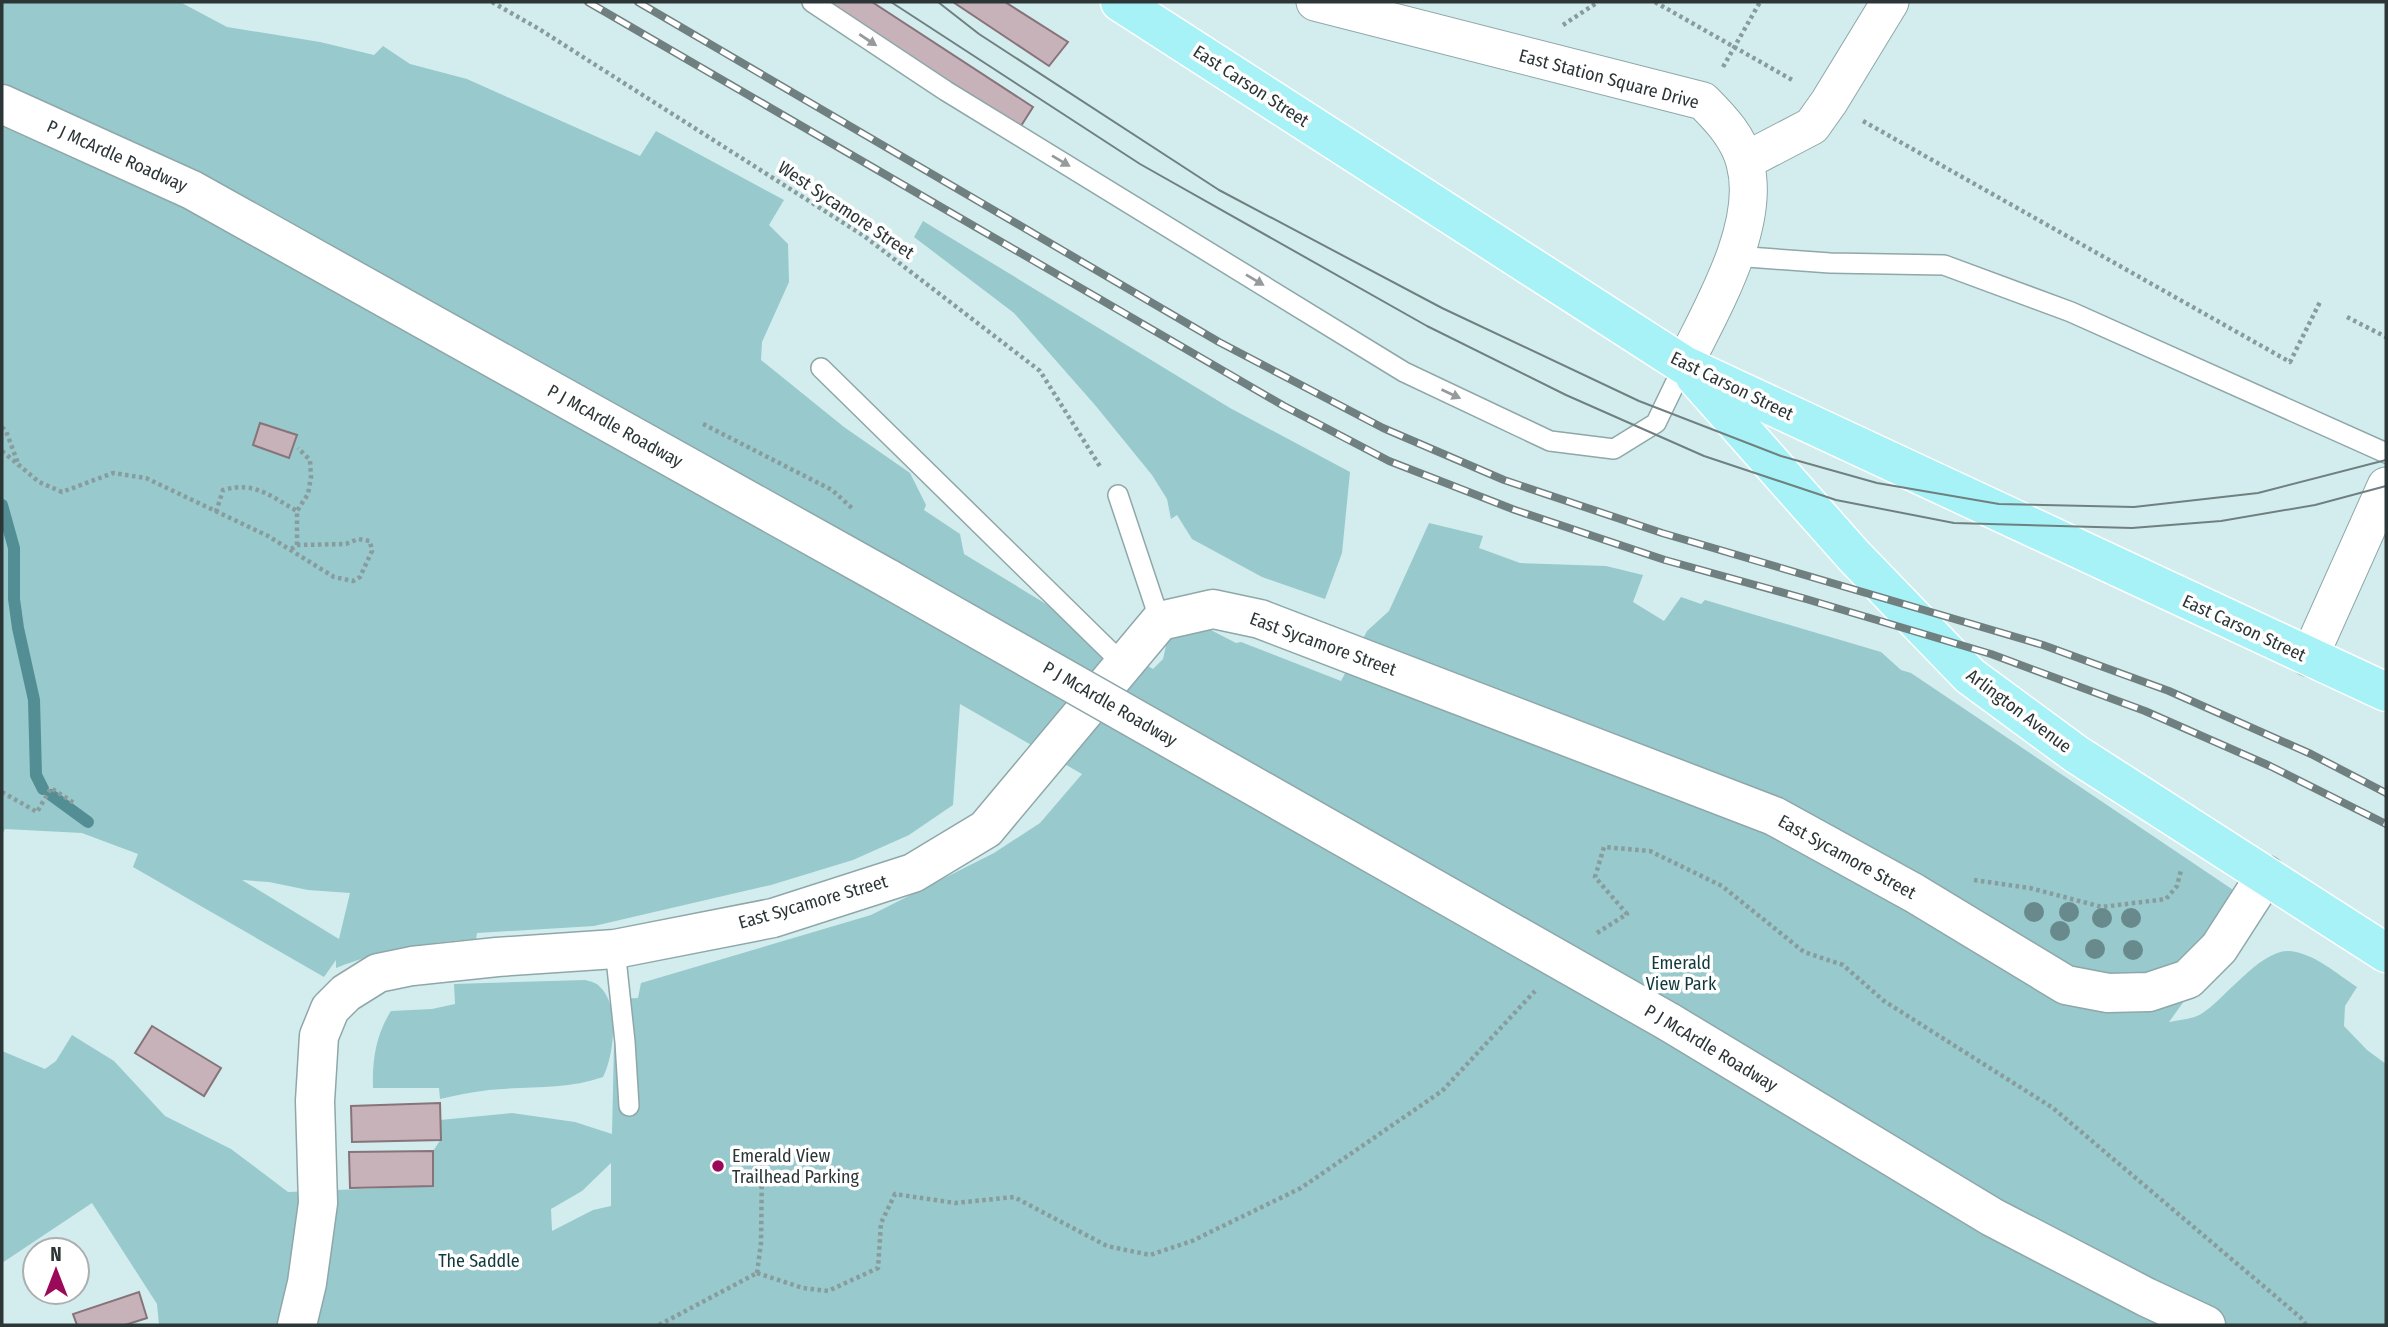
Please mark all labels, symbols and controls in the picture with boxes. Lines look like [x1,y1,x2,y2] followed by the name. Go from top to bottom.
[859,33,878,46] one-way arrow
[1189,40,1313,132] street label: East Carson Street
[1516,44,1702,114] street label: East Station Square Drive
[43,115,191,197] street label: P J McArdle Roadway
[1051,155,1070,168] one-way arrow
[774,156,918,264] street label: West Sycamore Street
[1245,274,1264,286] one-way arrow
[1667,347,1797,425] street label: East Carson Street
[543,380,687,472] street label: P J McArdle Roadway
[1441,388,1461,400] one-way arrow
[2179,590,2309,666] street label: East Carson Street
[1247,607,1399,681] street label: East Sycamore Street
[1039,657,1181,751] street label: P J McArdle Roadway
[1962,664,2076,758] street label: Arlington Avenue
[1774,810,1920,904] street label: East Sycamore Street
[736,870,890,934] street label: East Sycamore Street
[1646,952,1717,995] park label: Emerald View Park
[1640,1000,1782,1096] street label: P J McArdle Roadway
[732,1145,860,1188] place label: Emerald View Trailhead Parking
[710,1158,726,1174] marker: Emerald View Trailhead Parking
[21,1236,91,1306] north arrow
[50,1243,62,1266] text: N
[438,1250,520,1272] park label: The Saddle

